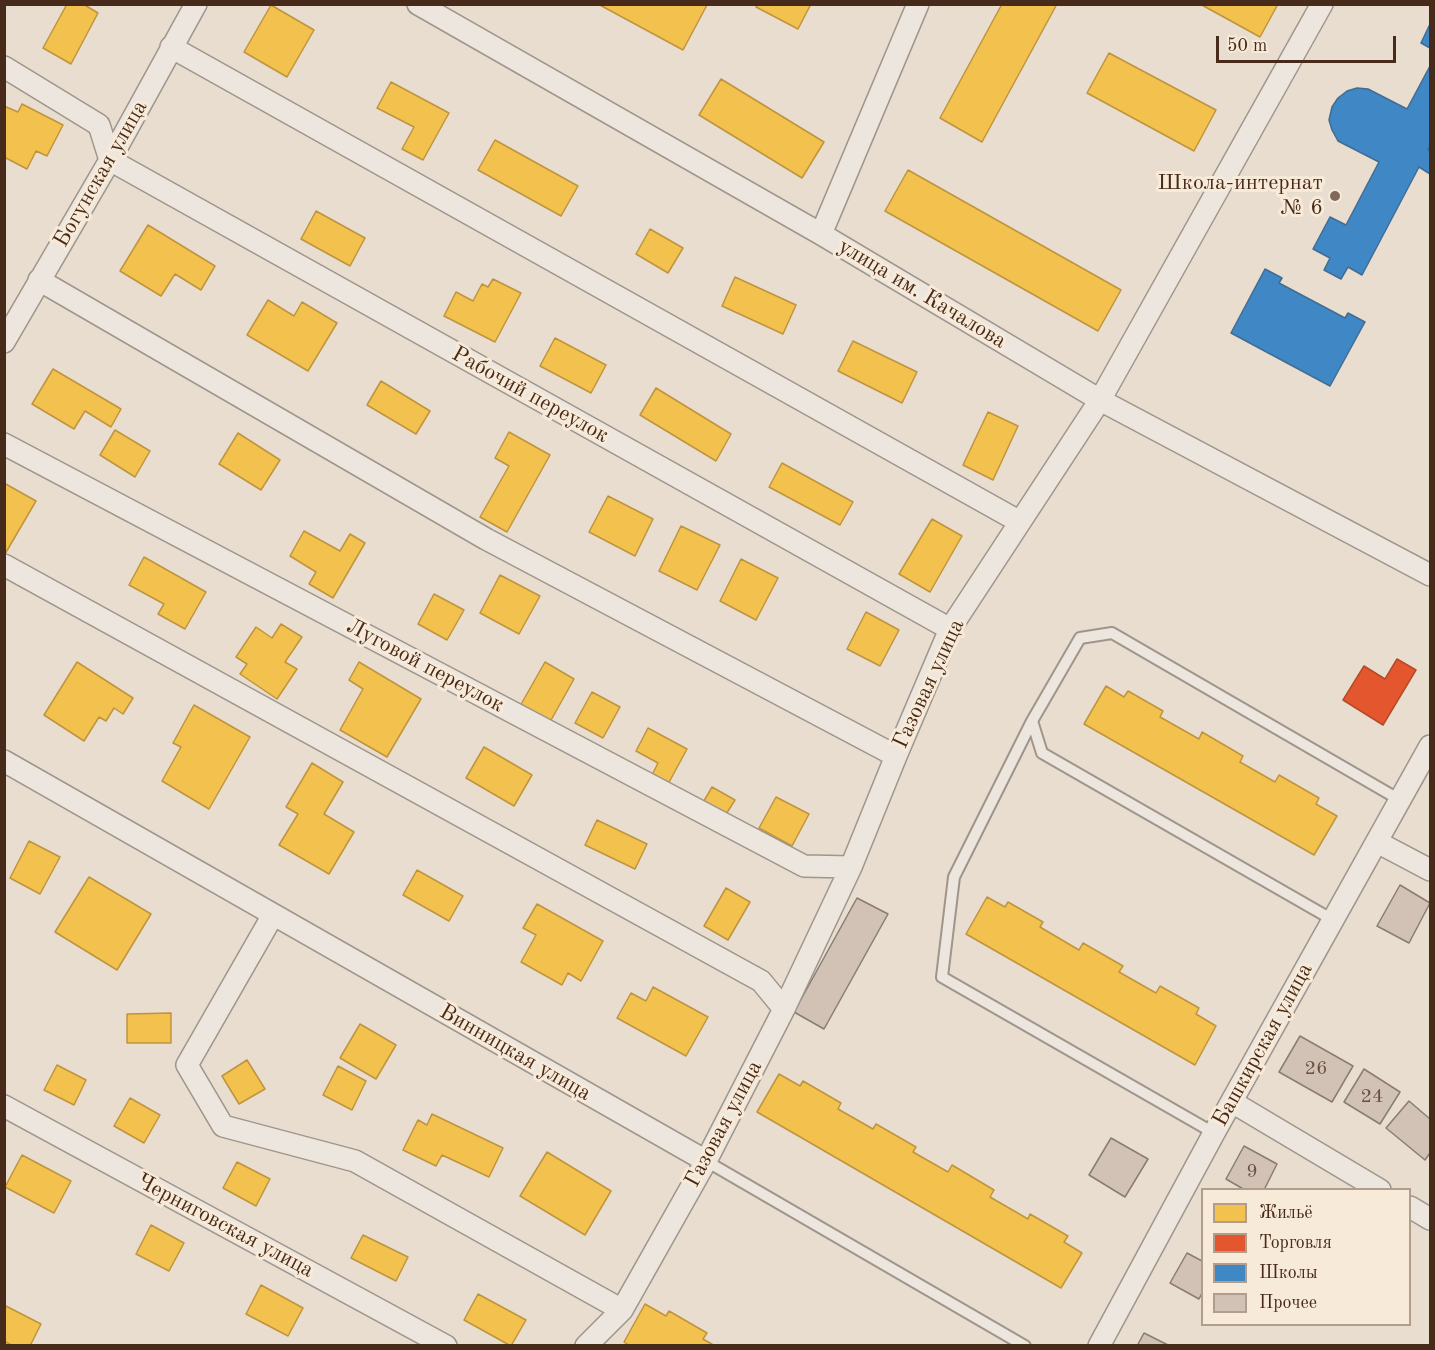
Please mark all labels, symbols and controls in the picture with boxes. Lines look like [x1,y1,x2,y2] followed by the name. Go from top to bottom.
[1219,24,1399,62] scale bar
[1227,37,1267,55] text: 50 m
[48,96,154,252] street label: Богунская улица
[1158,170,1323,222] place label: Школа-интернат № 6
[1328,189,1342,203] marker: Школа-интернат № 6
[833,233,1011,355] street label: улица им. Качалова
[447,341,613,449] street label: Рабочий переулок
[342,613,508,719] street label: Луговой переулок
[888,615,970,753] street label: Газовая улица
[1207,959,1319,1131] street label: Башкирская улица
[434,999,596,1107] street label: Винницкая улица
[680,1056,768,1192] street label: Газовая улица
[1304,1057,1328,1081] house number: 26
[1360,1085,1384,1109] house number: 24
[1246,1160,1258,1184] house number: 9
[132,1168,318,1284] street label: Черниговская улица
[1201,1188,1411,1326] legend
[1259,1204,1313,1222] text: Жильё
[1259,1234,1332,1252] text: Торговля
[1259,1264,1318,1282] text: Школы
[1259,1294,1317,1312] text: Прочее

